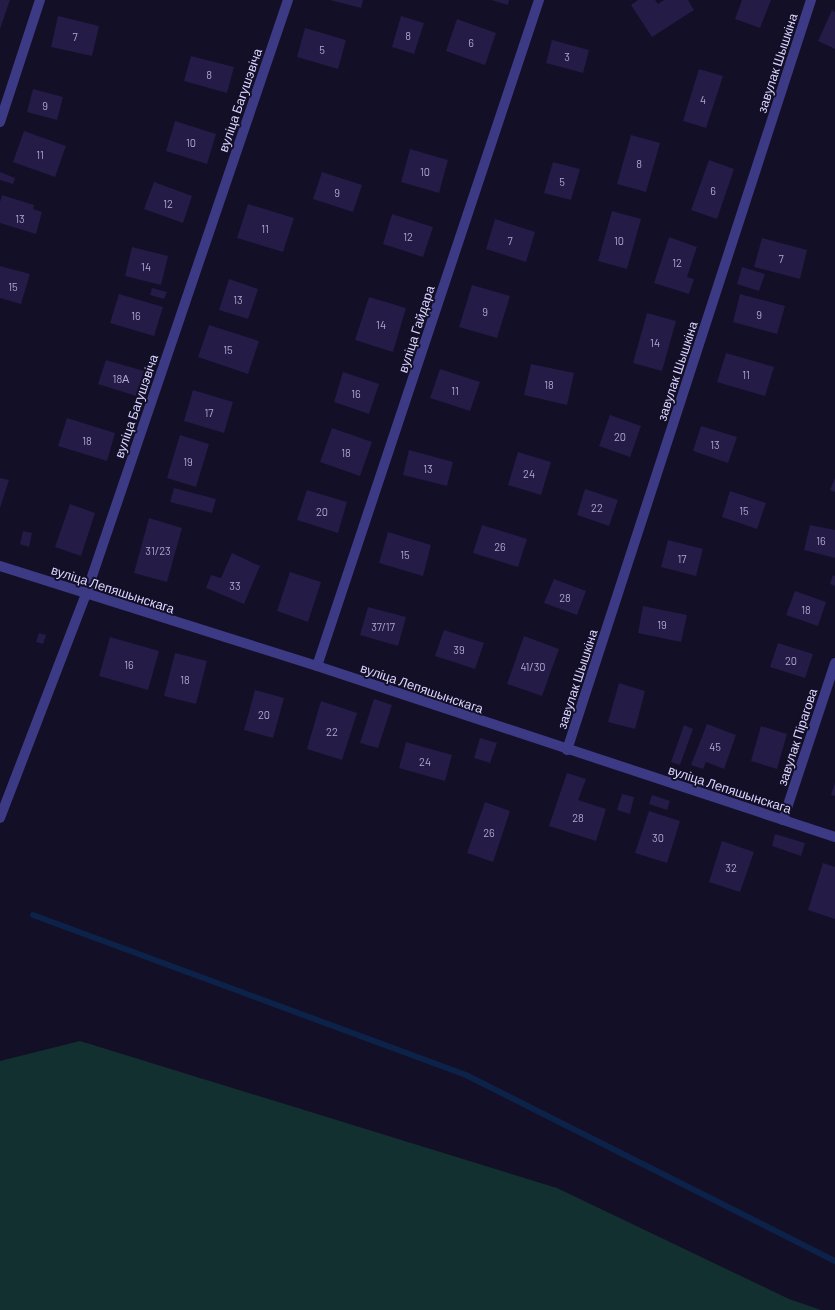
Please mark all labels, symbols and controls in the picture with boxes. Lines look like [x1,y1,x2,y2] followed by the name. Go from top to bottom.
[753,10,801,115] street label: завулак Шышкіна
[405,29,411,42] house number: 8
[72,30,78,43] house number: 7
[468,36,474,49] house number: 6
[319,43,325,56] house number: 5
[215,45,265,154] street label: вуліца Багушэвіча
[564,50,570,63] house number: 3
[206,68,212,81] house number: 8
[700,93,706,106] house number: 4
[42,99,48,112] house number: 9
[186,136,196,149] house number: 10
[36,148,44,161] house number: 11
[636,157,642,170] house number: 8
[420,165,430,178] house number: 10
[559,175,565,188] house number: 5
[710,184,716,197] house number: 6
[334,186,340,199] house number: 9
[163,197,173,210] house number: 12
[15,212,25,225] house number: 13
[261,222,269,235] house number: 11
[403,230,413,243] house number: 12
[507,234,513,247] house number: 7
[614,234,624,247] house number: 10
[778,252,784,265] house number: 7
[672,256,682,269] house number: 12
[141,260,151,273] house number: 14
[8,280,18,293] house number: 15
[394,283,438,375] street label: вуліца Гайдара
[233,293,243,306] house number: 13
[482,305,488,318] house number: 9
[756,308,762,321] house number: 9
[131,309,141,322] house number: 16
[376,318,386,331] house number: 14
[653,318,701,423] street label: завулак Шышкіна
[650,336,660,349] house number: 14
[223,343,233,356] house number: 15
[111,351,161,460] street label: вуліца Багушэвіча
[742,368,750,381] house number: 11
[113,372,130,385] house number: 18А
[544,378,554,391] house number: 18
[451,384,459,397] house number: 11
[351,387,361,400] house number: 16
[204,406,214,419] house number: 17
[614,430,626,443] house number: 20
[82,434,92,447] house number: 18
[710,438,720,451] house number: 13
[341,446,351,459] house number: 18
[183,455,193,468] house number: 19
[423,462,433,475] house number: 13
[523,467,535,480] house number: 24
[591,501,603,514] house number: 22
[739,504,749,517] house number: 15
[316,505,328,518] house number: 20
[816,534,826,547] house number: 16
[494,540,506,553] house number: 26
[145,544,171,557] house number: 31/23
[400,548,410,561] house number: 15
[677,552,687,565] house number: 17
[49,561,177,617] street label: вуліца Лепяшынскага
[229,579,241,592] house number: 33
[559,591,571,604] house number: 28
[801,603,811,616] house number: 18
[657,618,667,631] house number: 19
[371,620,395,633] house number: 37/17
[553,626,601,731] street label: завулак Шышкіна
[453,643,465,656] house number: 39
[785,654,797,667] house number: 20
[124,658,134,671] house number: 16
[359,659,486,717] street label: вуліца Лепяшынскага
[520,660,546,673] house number: 41/30
[180,673,190,686] house number: 18
[774,686,821,788] street label: завулак Пірагова
[258,708,270,721] house number: 20
[326,725,338,738] house number: 22
[709,740,721,753] house number: 45
[419,755,431,768] house number: 24
[666,761,794,817] street label: вуліца Лепяшынскага
[572,811,584,824] house number: 28
[483,826,495,839] house number: 26
[652,831,664,844] house number: 30
[725,861,737,874] house number: 32

